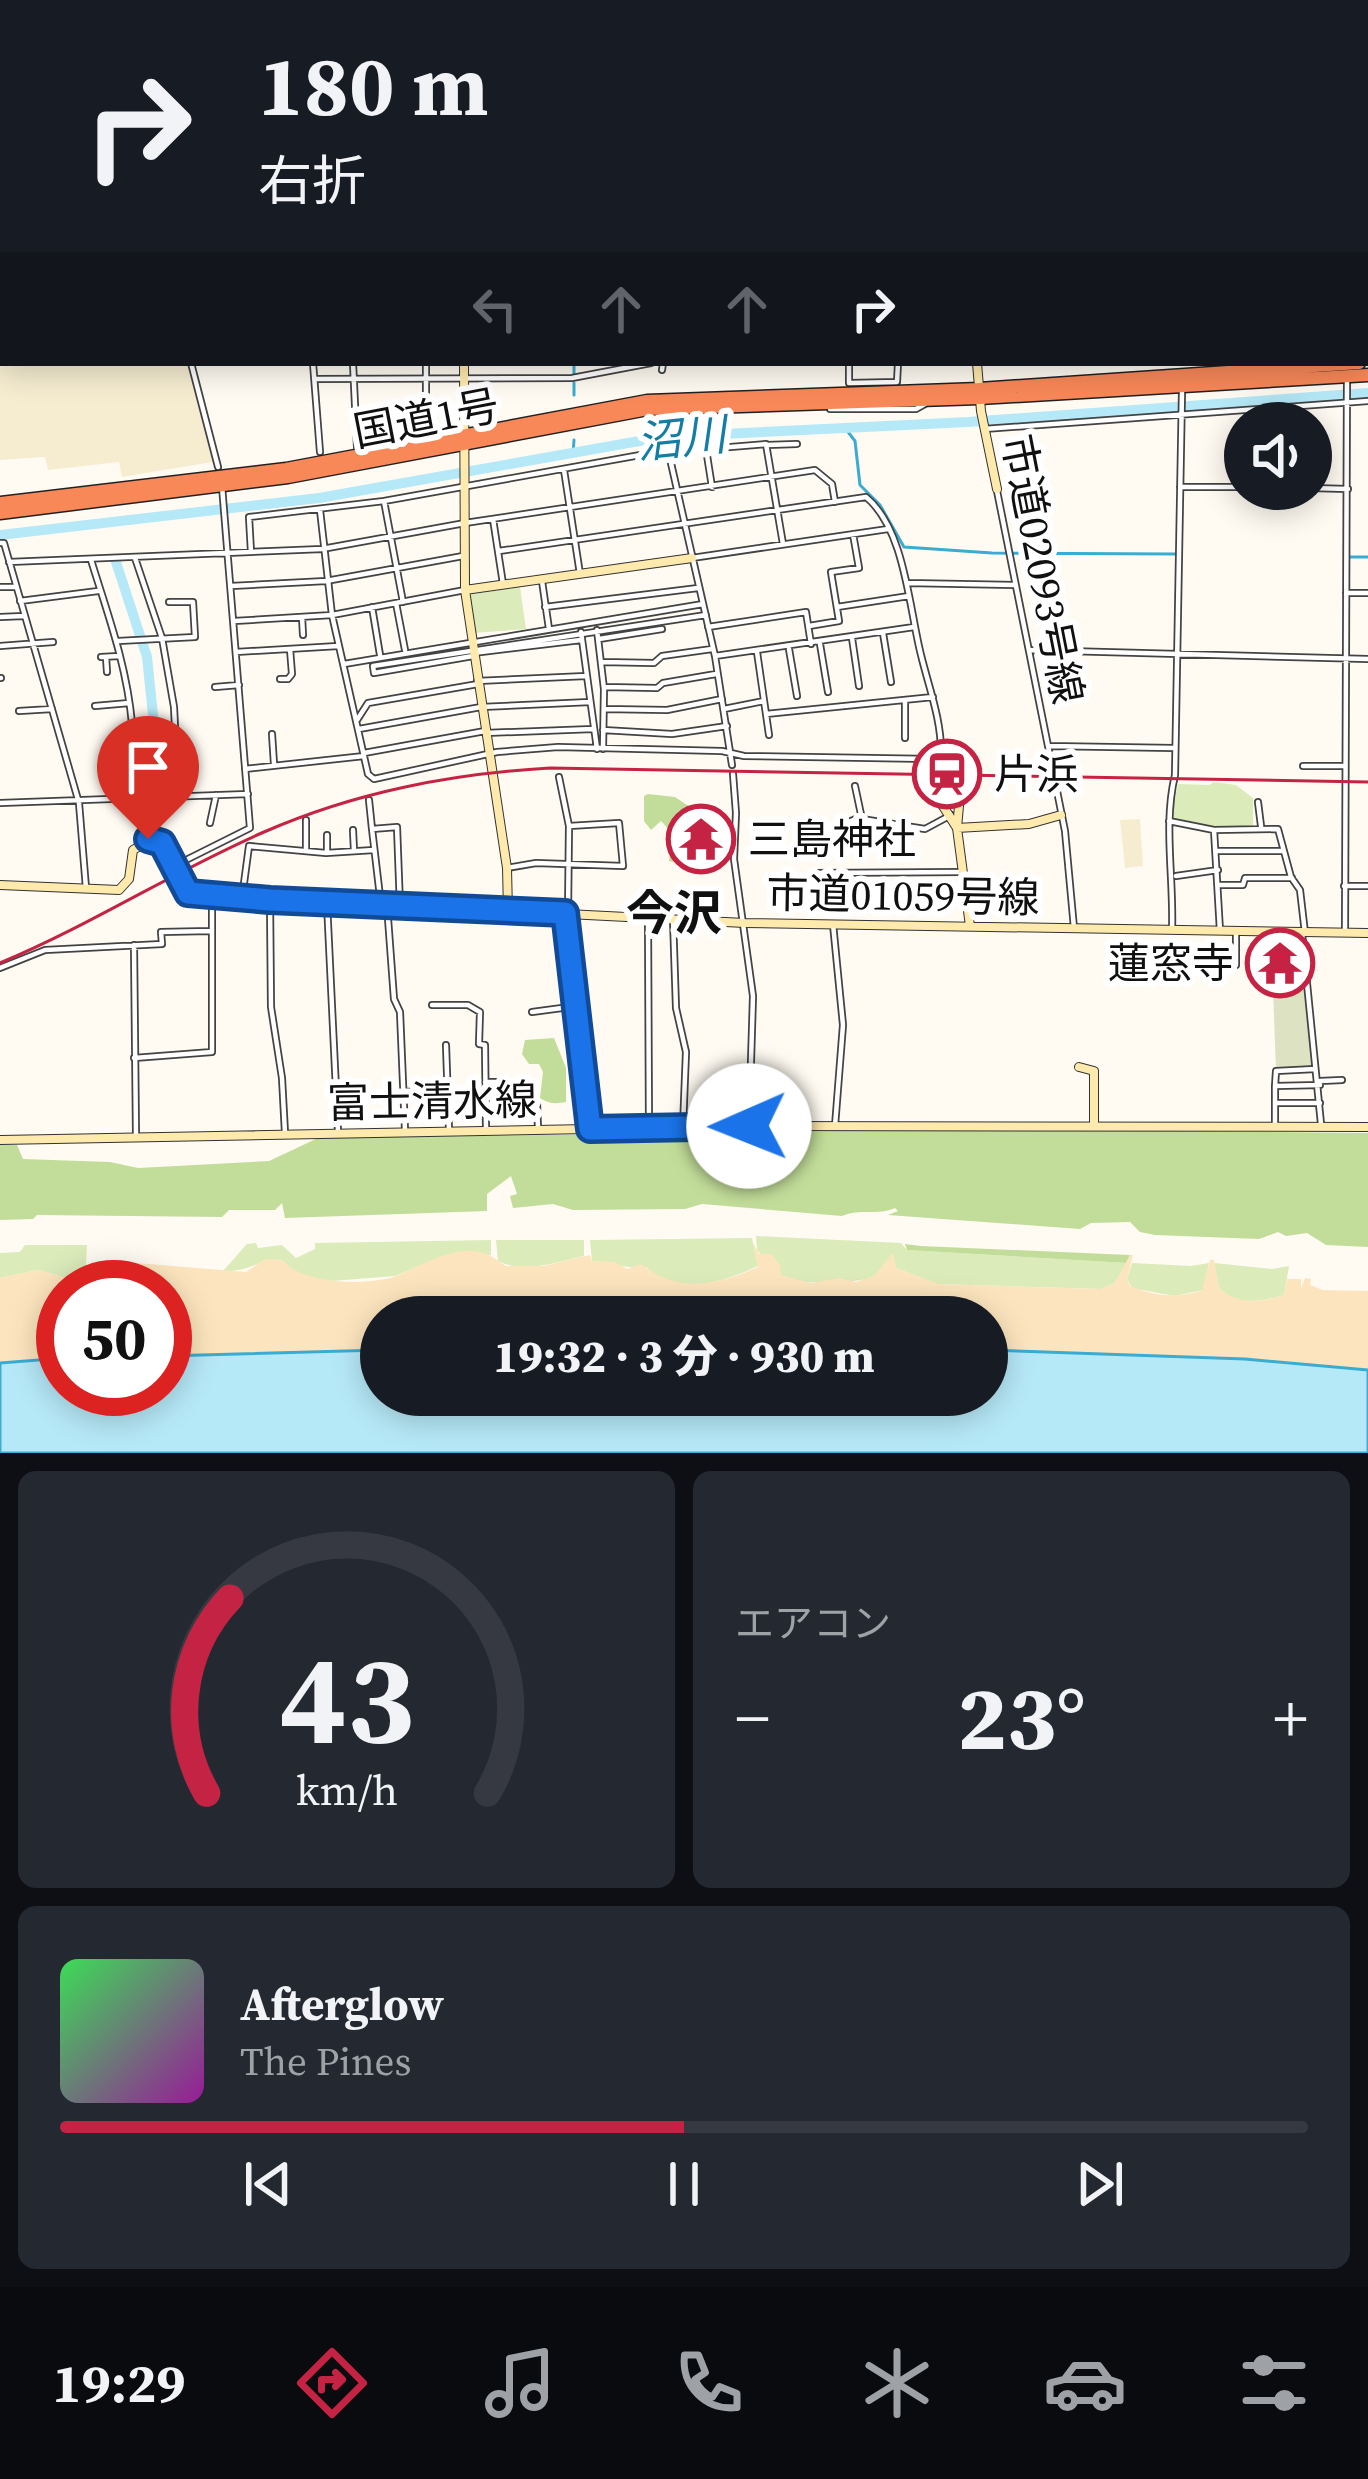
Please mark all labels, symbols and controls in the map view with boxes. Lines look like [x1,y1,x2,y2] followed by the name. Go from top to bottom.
[258,28,489,143] text: 180 m
[60,48,216,204] icon: right
[258,144,366,218] text: 右折
[462,276,528,342] icon: left
[588,276,654,342] icon: ahead
[714,276,780,342] icon: ahead
[840,276,906,342] icon: right
[348,376,504,460] street label: 国道1号
[633,402,733,474] water label: 沼川
[1224,402,1332,510] map controls
[1224,402,1332,510] button: sound
[988,429,1098,709] street label: 市道02093号線
[97,716,199,839] pin
[115,734,181,800] icon: arrive
[912,739,982,809] station icon: 片浜
[994,745,1078,803] place label: 片浜
[666,804,736,874] temple icon: 三島神社
[748,810,916,868] place label: 三島神社
[766,864,1040,926] street label: 市道01059号線
[626,880,722,946] district label: 今沢
[1245,928,1315,998] temple icon: 蓮窓寺
[1108,934,1234,992] place label: 蓮窓寺
[686,1063,812,1189] position arrow
[327,1070,537,1132] street label: 富士清水線
[36,1260,192,1416] speed limit sign: 50
[493,1325,875,1387] text: 19:32 · 3 分 · 930 m
[735,1597,891,1650] text: エアコン
[279,1613,414,1784] text: 43
[957,1656,1086,1779] text: 23°
[735,1673,770,1763] text: −
[1273,1673,1308,1763] text: +
[295,1760,398,1818] text: km/h
[240,1973,444,2035] text: Afterglow
[240,2035,411,2088] text: The Pines
[235,2151,301,2217] icon: previous
[651,2151,717,2217] icon: pause
[1067,2151,1133,2217] icon: next
[290,2341,374,2425] icon: directions
[478,2341,562,2425] icon: music
[667,2341,751,2425] icon: phone
[855,2341,939,2425] icon: climate
[1043,2341,1127,2425] icon: car
[1232,2341,1316,2425] icon: filters
[52,2346,185,2420] text: 19:29

